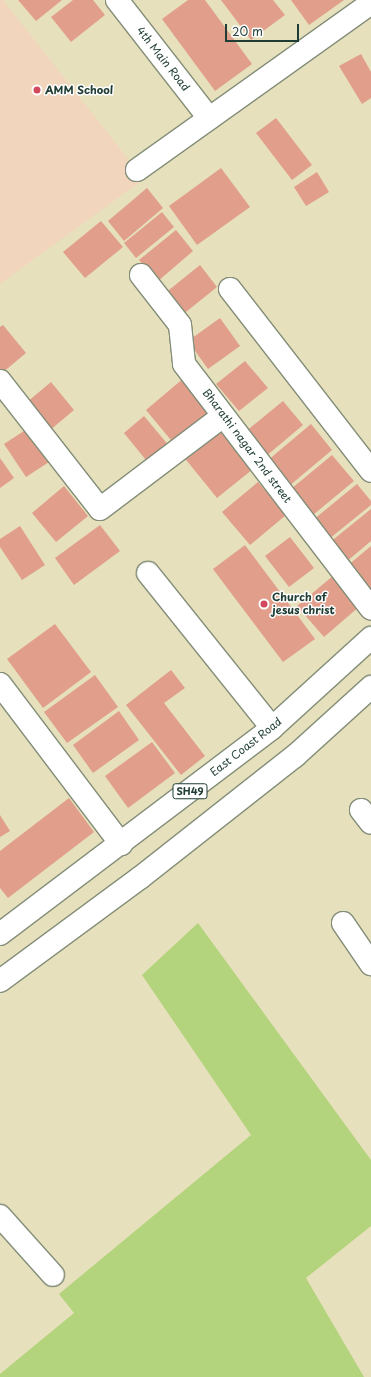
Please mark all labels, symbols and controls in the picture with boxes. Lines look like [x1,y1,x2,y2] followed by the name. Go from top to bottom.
[227,16,301,42] scale bar
[232,22,263,40] text: 20 m
[134,24,192,94] street label: 4th Main Road
[45,83,114,97] place label: AMM School
[32,85,42,95] marker: AMM School
[200,386,294,506] street label: Bharathi nagar 2nd street
[272,591,335,617] place label: Church of jesus christ
[259,599,269,609] marker: Church of jesus christ
[208,715,284,779] street label: East Coast Road
[172,783,208,799] road number: SH49

